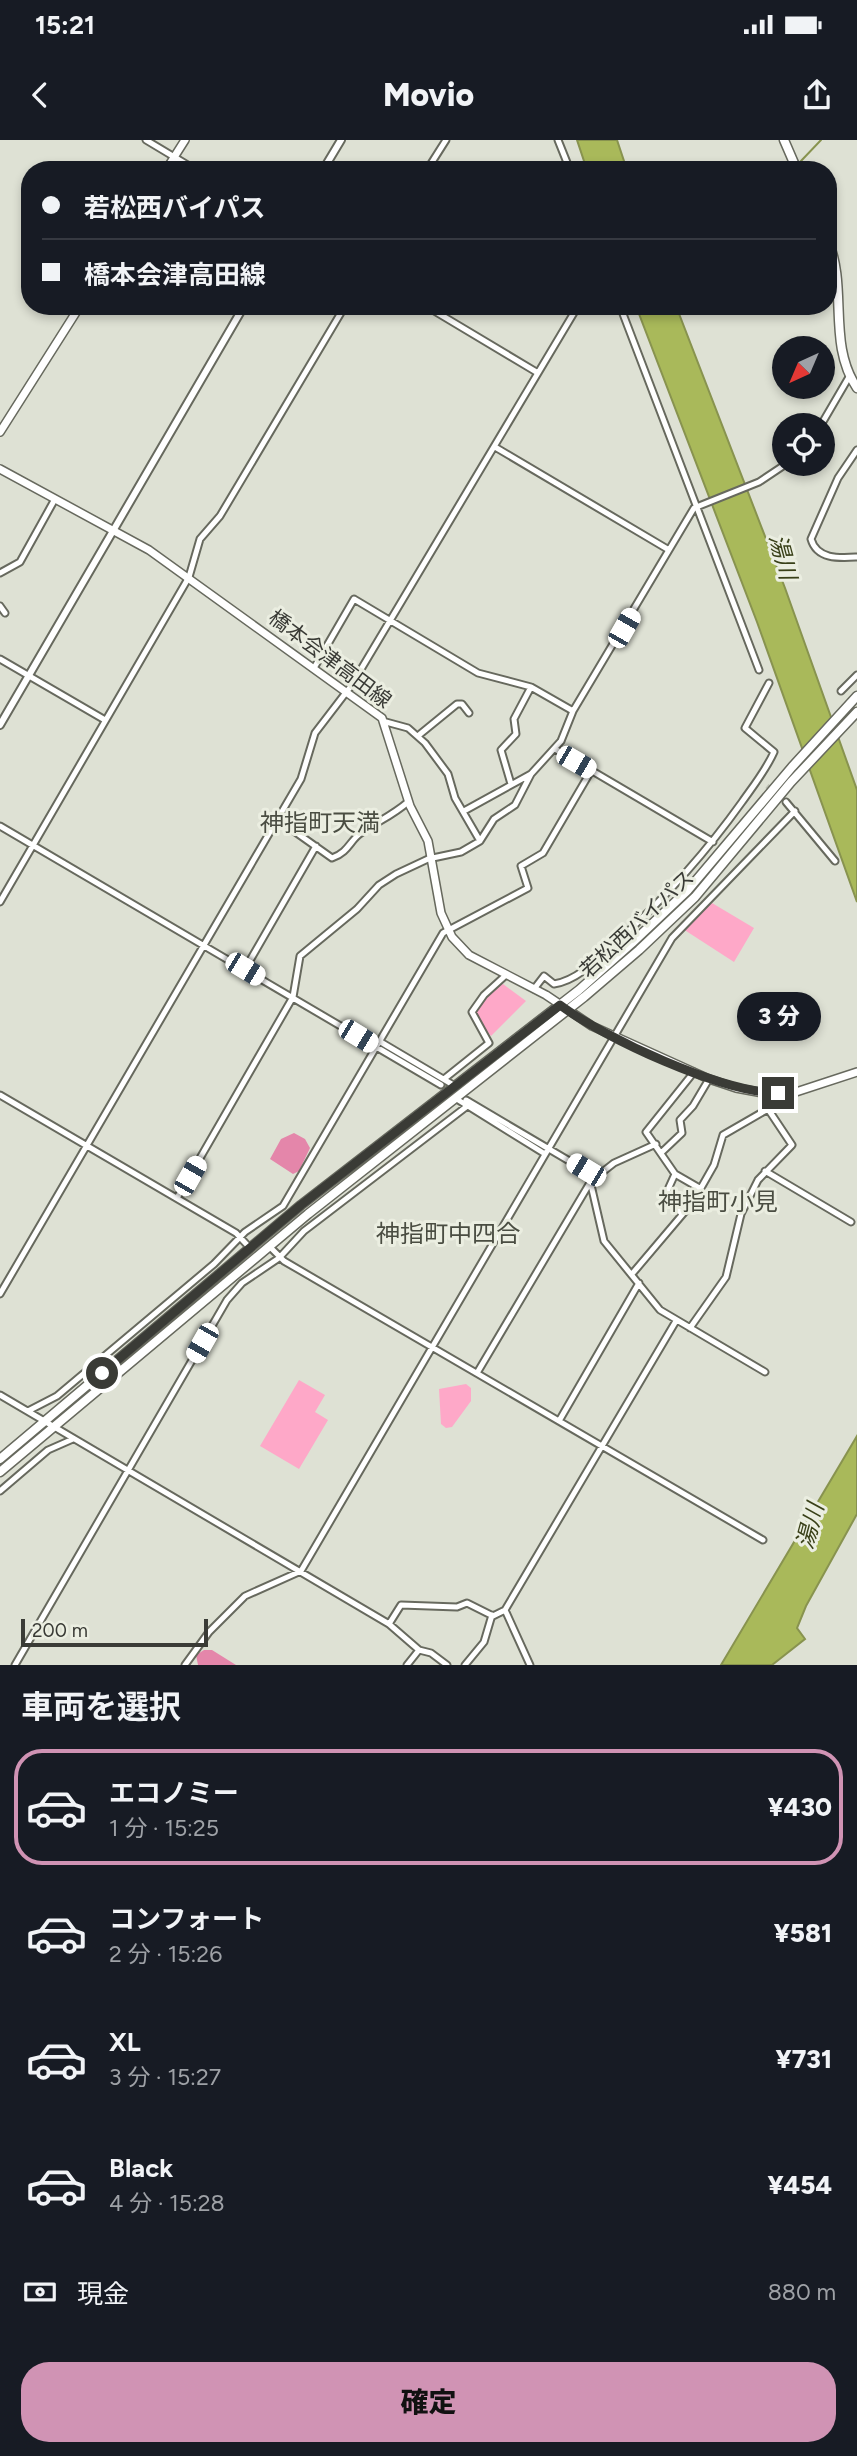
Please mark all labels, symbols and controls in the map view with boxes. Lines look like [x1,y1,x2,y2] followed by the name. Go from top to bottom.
[35,9,95,41] text: 15:21
[21,76,59,114] icon: back
[383,76,474,114] text: Movio
[798,76,836,114] icon: share
[84,192,265,224] text: 若松西バイパス
[84,259,266,291] text: 橋本会津高田線
[772,336,835,399] north arrow
[772,336,835,476] map controls
[772,413,835,476] button: locate
[764,531,803,586] water label: 湯川
[264,604,397,713] street label: 橋本会津高田線
[605,605,644,651] car
[553,742,600,782] car
[260,808,380,837] district label: 神指町天満
[575,865,699,983] street label: 若松西バイパス
[222,949,269,989] car
[736,992,820,1040] callout: 3 分
[758,1002,800,1030] text: 3 分
[335,1016,382,1056] car
[762,1077,794,1109] route end
[563,1150,610,1190] car
[171,1153,210,1199] car
[658,1187,778,1216] district label: 神指町小見
[376,1219,520,1248] district label: 神指町中四合
[183,1320,222,1366] car
[86,1357,118,1389] route start
[791,1497,830,1552] water label: 湯川
[21,1616,208,1648] scale bar
[32,1619,88,1642] text: 200 m
[21,1688,181,1726] text: 車両を選択
[25,1776,88,1839] icon: car
[109,1777,239,1809] text: エコノミー
[768,1791,832,1823] text: ¥430
[109,1814,219,1842] text: 1 分 · 15:25
[25,1902,88,1965] icon: car
[109,1903,264,1935] text: コンフォート
[774,1917,832,1949] text: ¥581
[109,1940,222,1968] text: 2 分 · 15:26
[109,2026,141,2058] text: XL
[25,2028,88,2091] icon: car
[776,2043,832,2075] text: ¥731
[109,2063,221,2091] text: 3 分 · 15:27
[109,2152,173,2184] text: Black
[25,2154,88,2217] icon: car
[767,2169,832,2201] text: ¥454
[109,2189,225,2217] text: 4 分 · 15:28
[21,2273,59,2311] icon: cash
[77,2278,129,2310] text: 現金
[768,2278,836,2306] text: 880 m
[21,2362,836,2442] button: 確定

